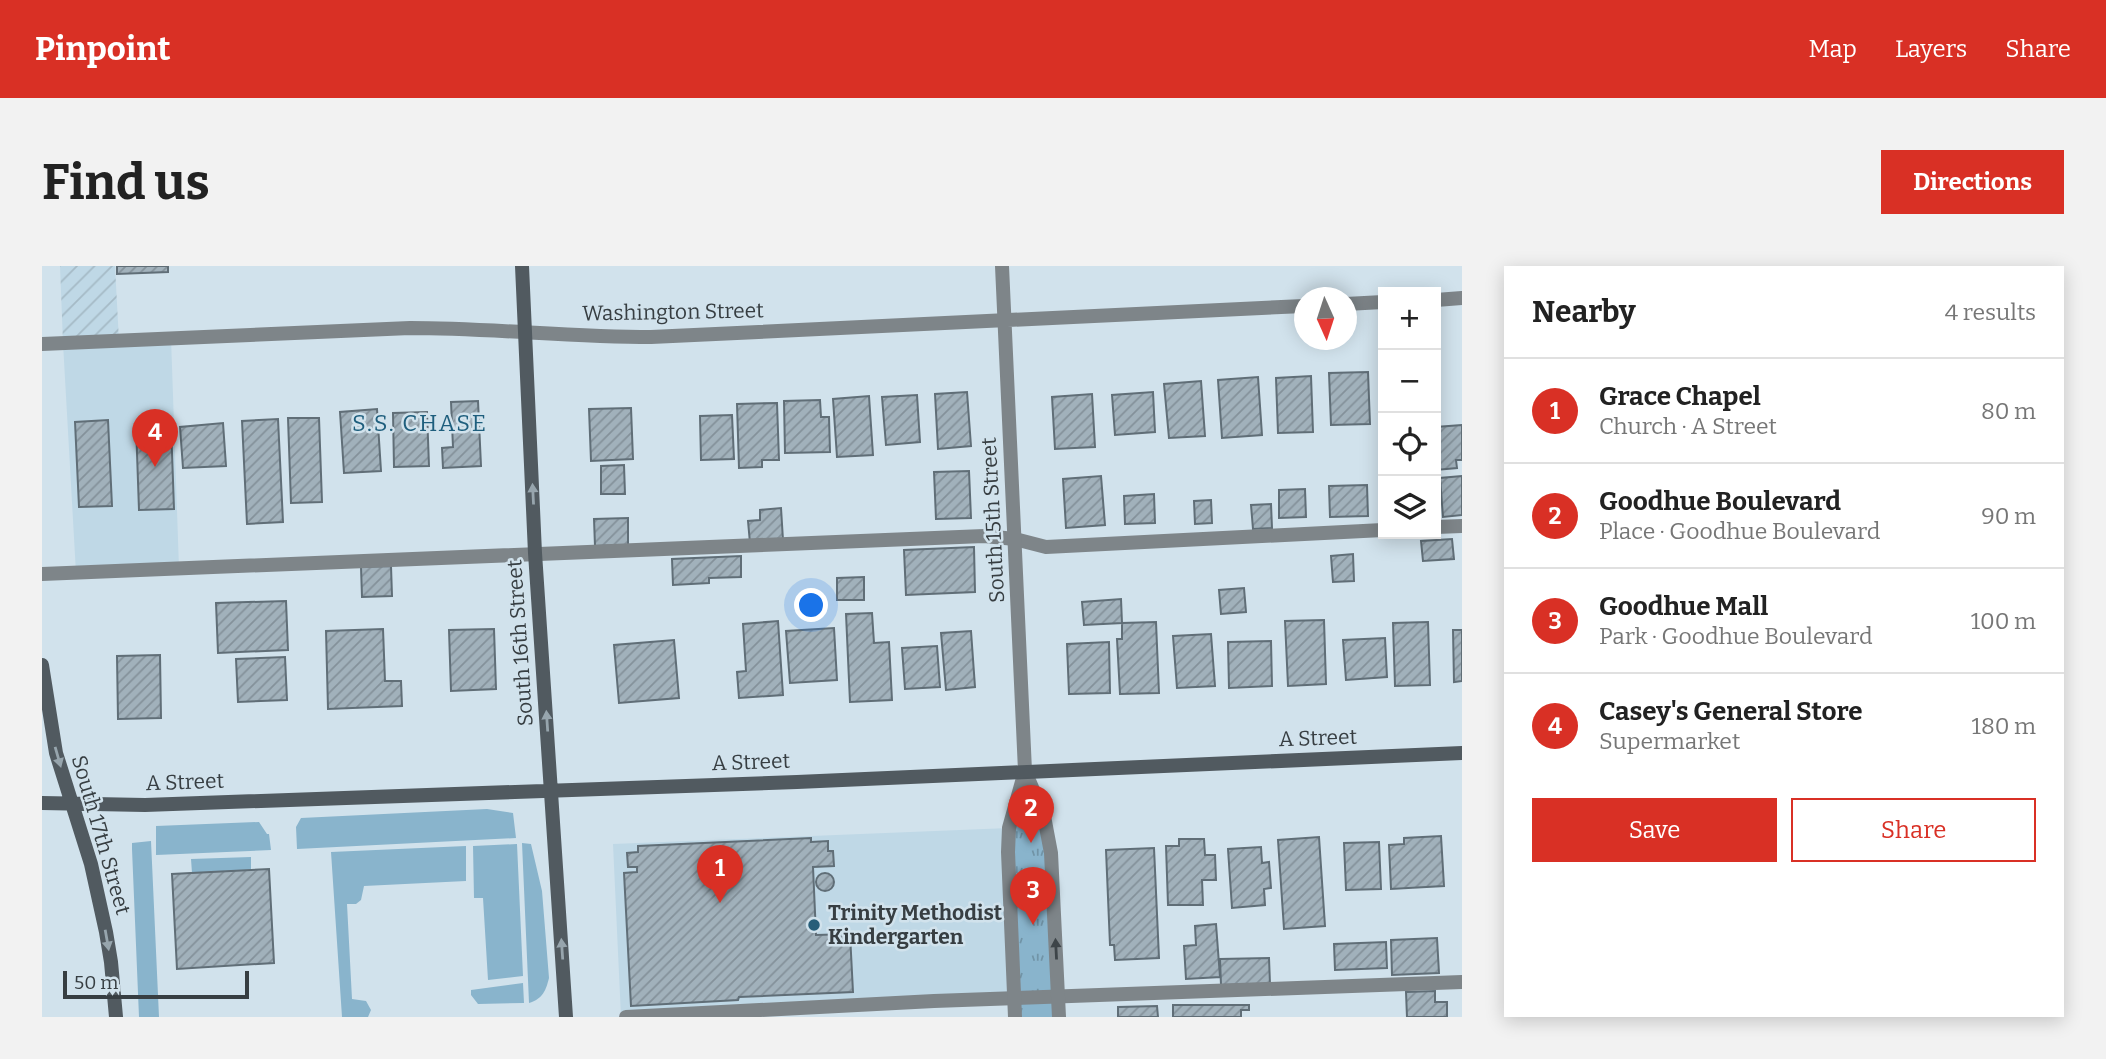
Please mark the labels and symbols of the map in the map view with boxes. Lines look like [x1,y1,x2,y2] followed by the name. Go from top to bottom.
[1294,287,1357,350] north arrow
[582,297,764,327] street label: Washington Street
[132,409,178,467] pin: 4
[352,409,488,437] district label: S.S. CHASE
[976,436,1010,603] street label: South 15th Street
[527,483,538,505] one-way arrow
[501,558,539,727] street label: South 16th Street
[794,588,828,622] your location
[541,710,552,732] one-way arrow
[1278,724,1358,752] street label: A Street
[53,746,63,767] one-way arrow
[711,748,791,776] street label: A Street
[66,752,136,918] street label: South 17th Street
[145,768,225,796] street label: A Street
[1008,785,1054,843] pin: 2
[697,845,743,903] pin: 1
[1010,867,1056,925] pin: 3
[828,900,1003,950] place label: Trinity Methodist Kindergarten
[806,917,822,933] marker: Trinity Methodist Kindergarten
[102,929,113,951] one-way arrow
[556,938,567,960] one-way arrow
[1050,938,1061,960] one-way arrow
[63,968,248,1000] scale bar

